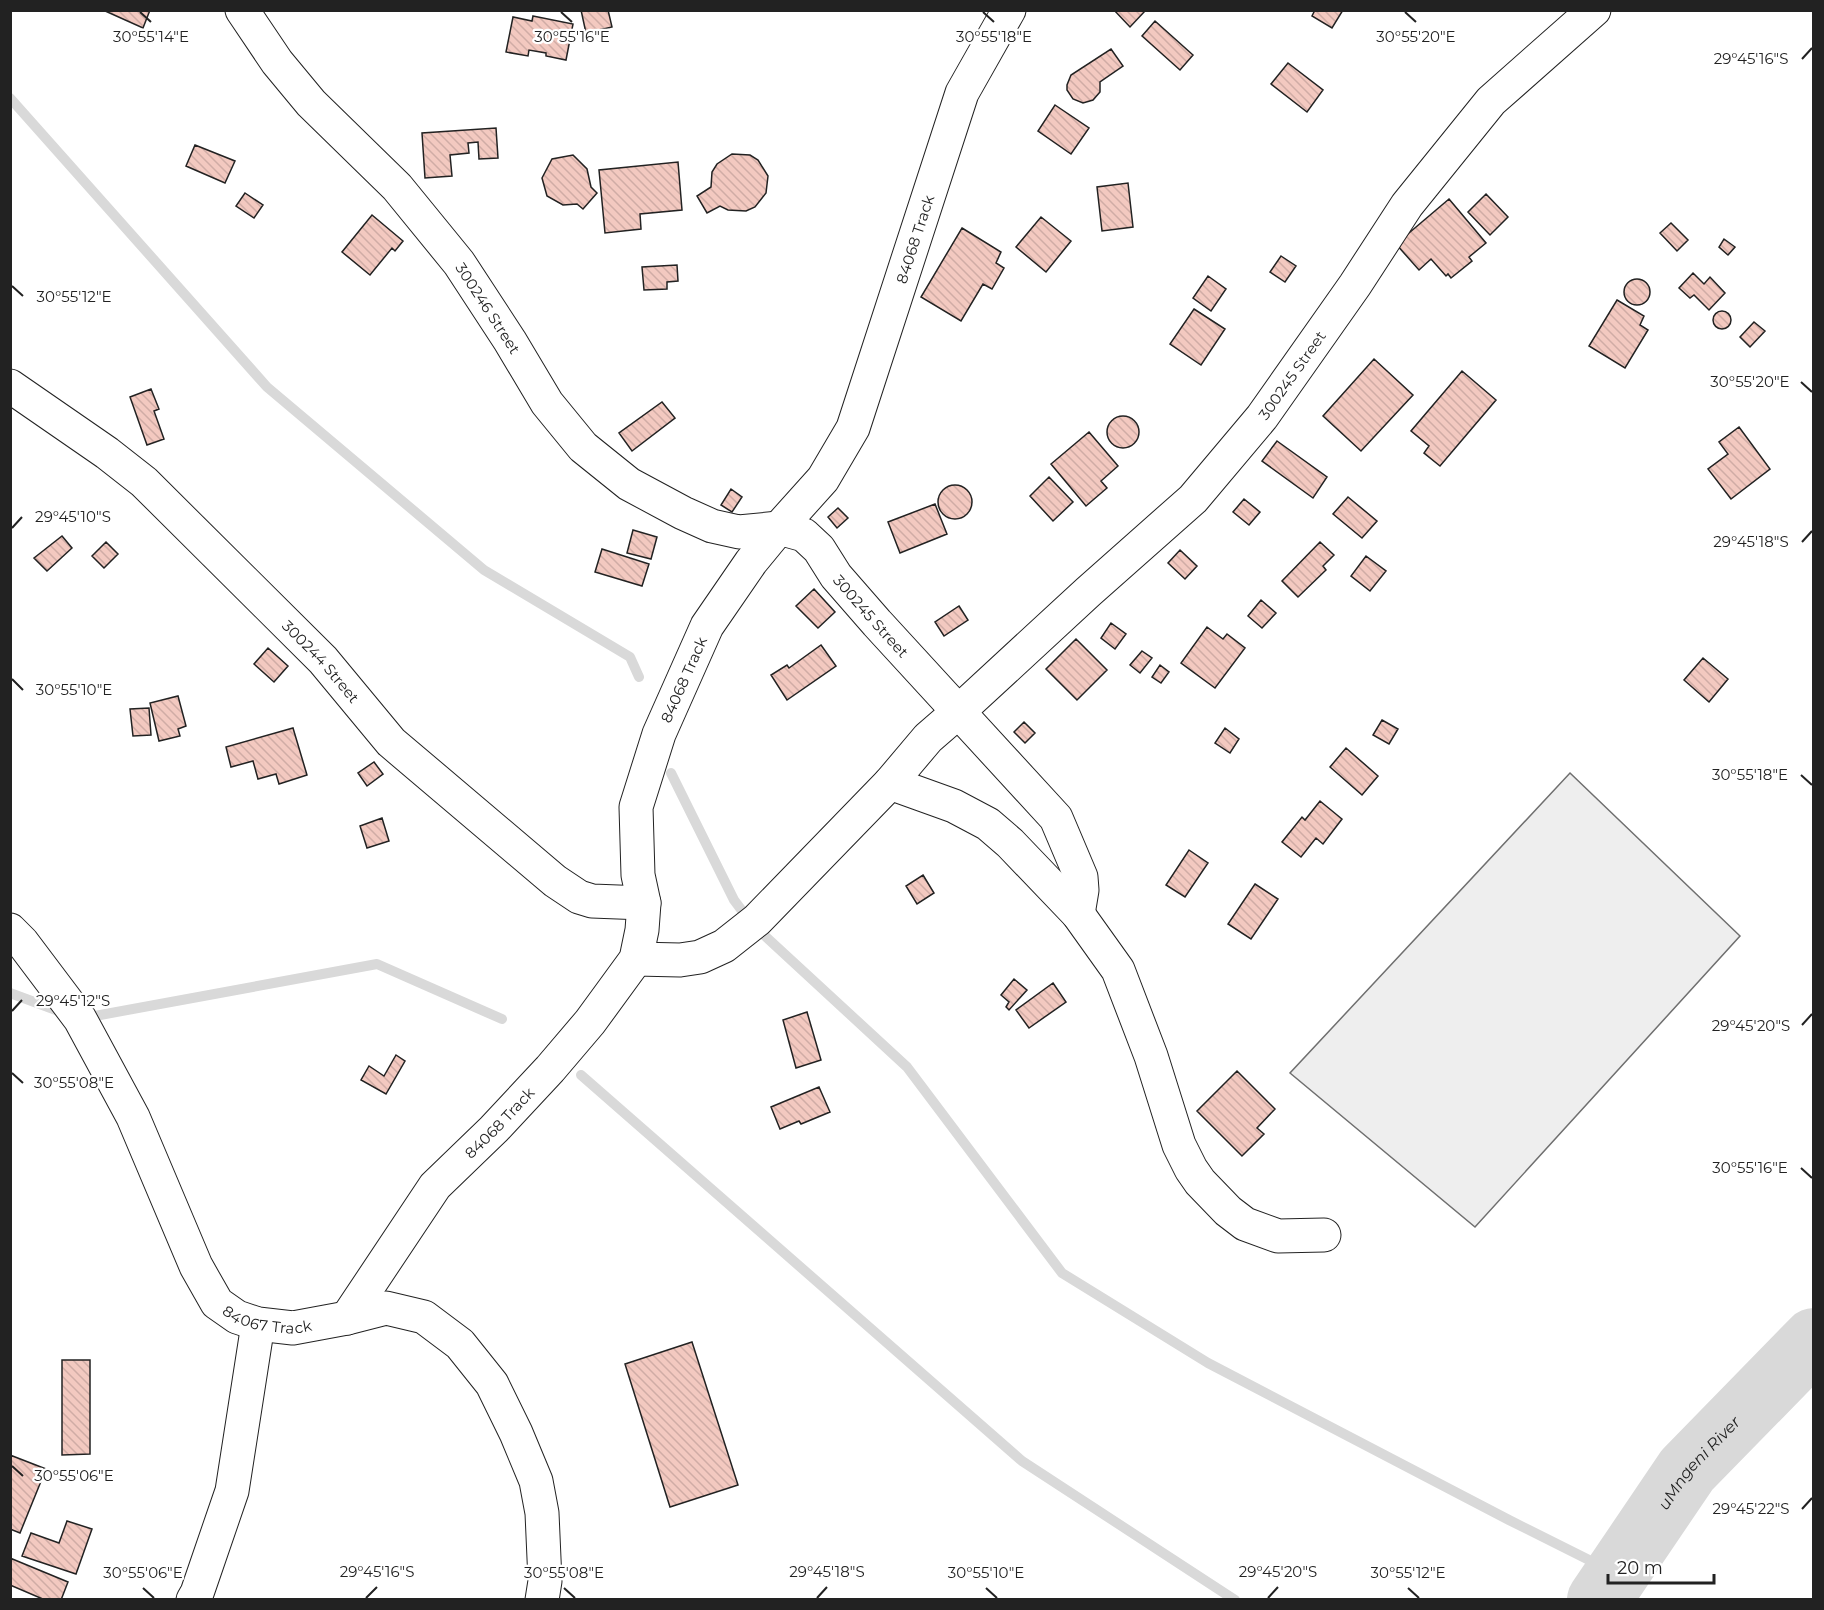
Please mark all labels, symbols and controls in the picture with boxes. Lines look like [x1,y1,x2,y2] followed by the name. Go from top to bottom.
[113,27,189,46] text: 30°55'14"E
[534,27,610,46] text: 30°55'16"E
[956,27,1032,46] text: 30°55'18"E
[1376,27,1456,46] text: 30°55'20"E
[1714,49,1788,68] text: 29°45'16"S
[891,192,938,286] street label: 84068 Track
[452,259,525,357] street label: 300246 Street
[36,287,112,306] text: 30°55'12"E
[1254,327,1329,423] street label: 300245 Street
[1710,372,1790,391] text: 30°55'20"E
[35,507,111,526] text: 29°45'10"S
[1713,532,1789,551] text: 29°45'18"S
[830,571,913,661] street label: 300245 Street
[279,616,364,706] street label: 300244 Street
[656,634,711,725] street label: 84068 Track
[36,680,112,699] text: 30°55'10"E
[1712,765,1788,784] text: 30°55'18"E
[36,991,110,1010] text: 29°45'12"S
[1712,1016,1790,1035] text: 29°45'20"S
[34,1073,114,1092] text: 30°55'08"E
[460,1083,538,1162] street label: 84068 Track
[1712,1158,1788,1177] text: 30°55'16"E
[219,1301,313,1338] street label: 84067 Track
[1654,1412,1744,1513] water label: uMngeni River
[34,1466,114,1485] text: 30°55'06"E
[1712,1499,1790,1518] text: 29°45'22"S
[1608,1547,1714,1585] scale bar
[1617,1557,1663,1579] text: 20 m
[340,1562,414,1581] text: 29°45'16"S
[789,1562,865,1581] text: 29°45'18"S
[1239,1562,1317,1581] text: 29°45'20"S
[103,1563,183,1582] text: 30°55'06"E
[524,1563,604,1582] text: 30°55'08"E
[948,1563,1024,1582] text: 30°55'10"E
[1370,1563,1446,1582] text: 30°55'12"E

